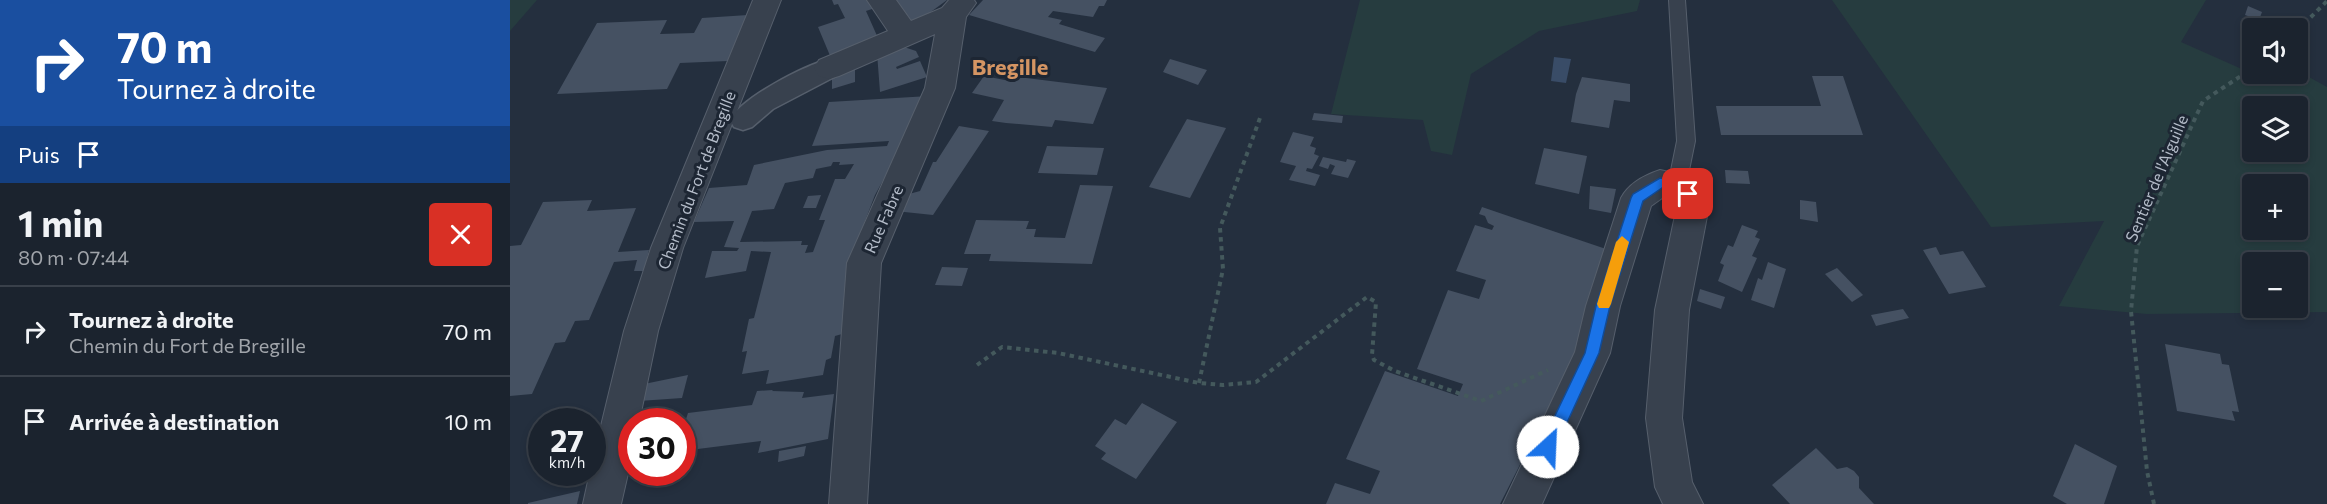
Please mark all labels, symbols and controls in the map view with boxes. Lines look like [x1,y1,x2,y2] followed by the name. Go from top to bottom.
[2242,18,2308,318] map controls
[2242,18,2308,84] button: sound
[117,20,212,72] text: 70 m
[18,24,96,102] icon: right
[972,53,1048,80] district label: Bregille
[117,72,316,105] text: Tournez à droite
[653,88,739,272] street label: Chemin du Fort de Bregille
[2242,96,2308,162] button: layers
[2121,112,2191,244] street label: Sentier de l'Aiguille
[72,138,105,171] icon: arrive
[18,141,60,168] text: Puis
[1662,168,1713,219] pin
[2242,174,2308,240] button: +
[1671,177,1704,210] icon: arrive
[860,182,906,256] street label: Rue Fabre
[18,200,103,244] text: 1 min
[429,203,492,266] button: close
[18,245,129,269] text: 80 m · 07:44
[2242,252,2308,318] button: −
[69,306,234,333] text: Tournez à droite
[18,315,51,348] icon: right
[443,318,492,345] text: 70 m
[69,333,306,357] text: Chemin du Fort de Bregille
[18,405,51,438] icon: arrive
[69,408,279,435] text: Arrivée à destination
[445,408,492,435] text: 10 m
[618,408,696,486] speed limit sign: 30
[1516,415,1580,479] position arrow
[550,421,584,458] text: 27
[549,453,585,471] text: km/h

